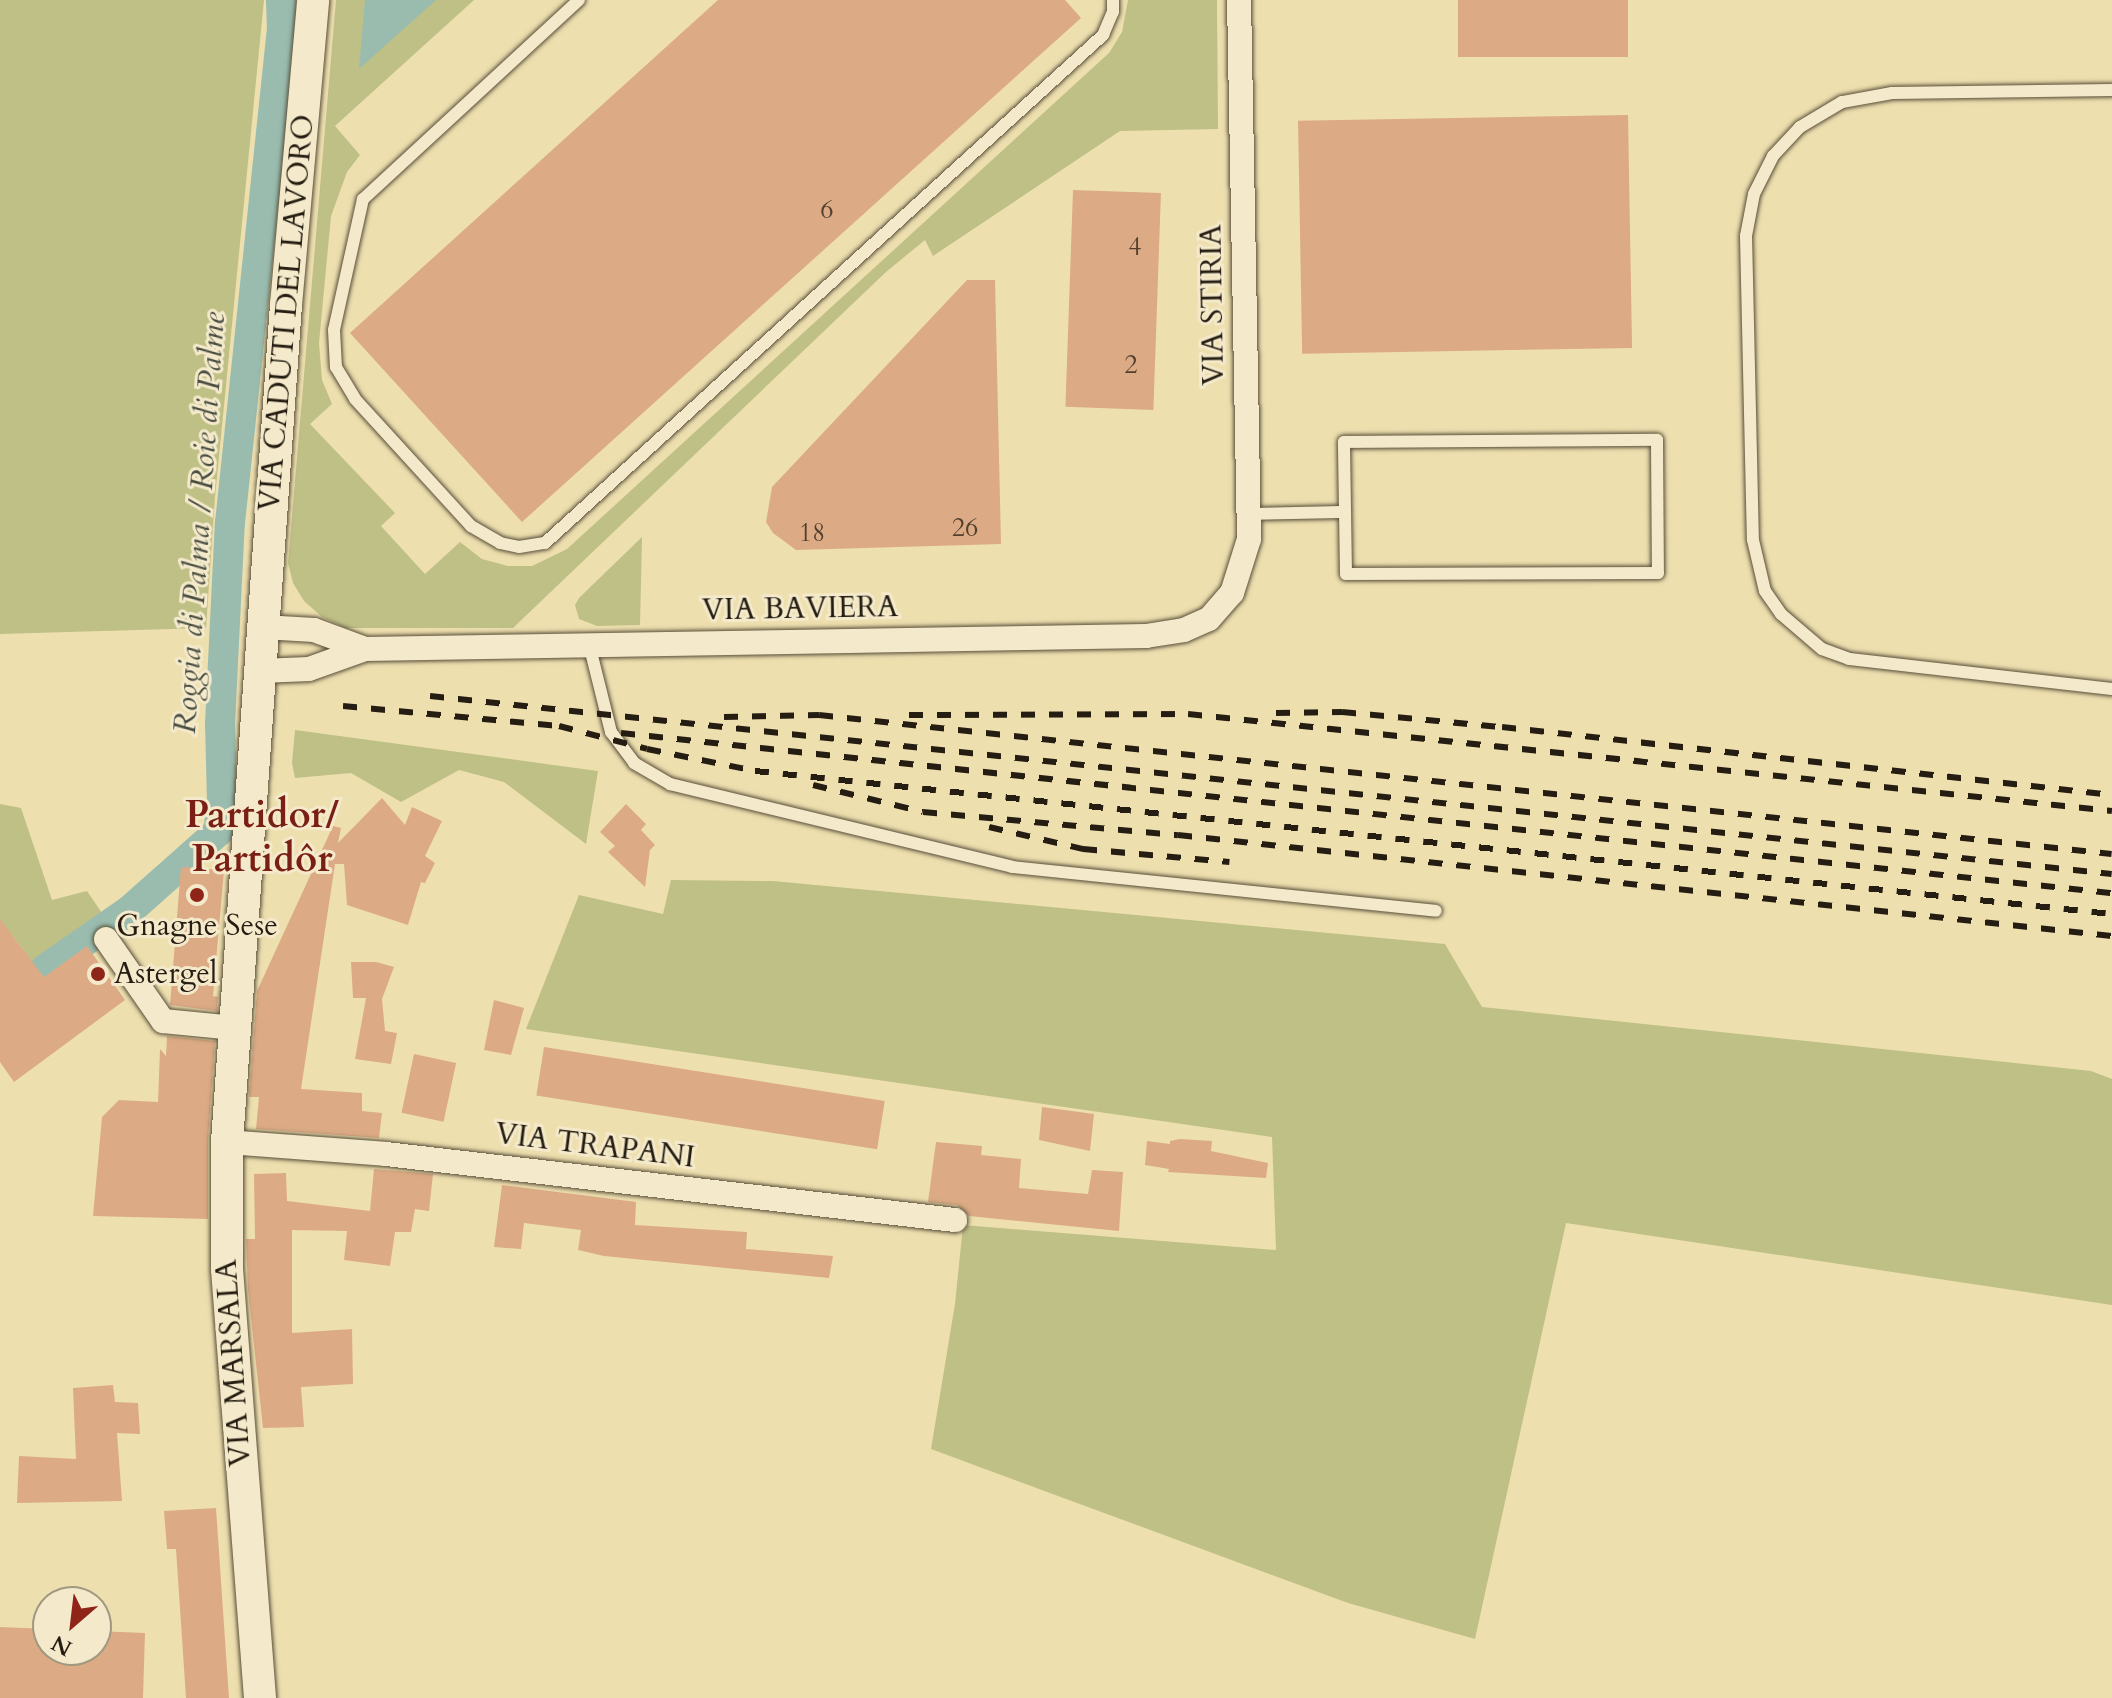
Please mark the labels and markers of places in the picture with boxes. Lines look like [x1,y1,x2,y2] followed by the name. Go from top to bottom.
[188,886,206,904] marker: Gnagne Sese
[116,908,278,944] place label: Gnagne Sese
[114,956,217,992] place label: Astergel
[89,965,107,983] marker: Astergel

